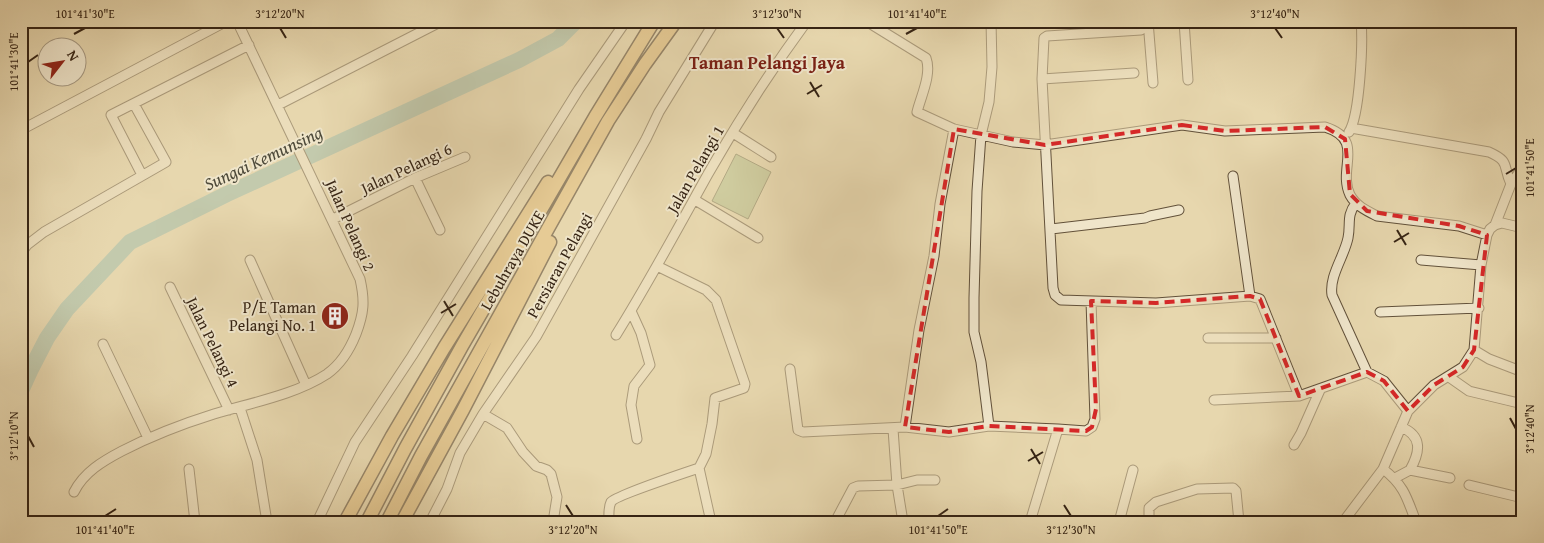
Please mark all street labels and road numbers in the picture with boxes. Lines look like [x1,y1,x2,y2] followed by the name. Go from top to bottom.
[659,121,730,219] street label: Jalan Pelangi 1
[355,136,456,200] street label: Jalan Pelangi 6
[319,174,382,275] street label: Jalan Pelangi 2
[474,206,550,314] street label: Lebuhraya DUKE
[520,207,598,322] street label: Persiaran Pelangi
[180,291,245,392] street label: Jalan Pelangi 4

